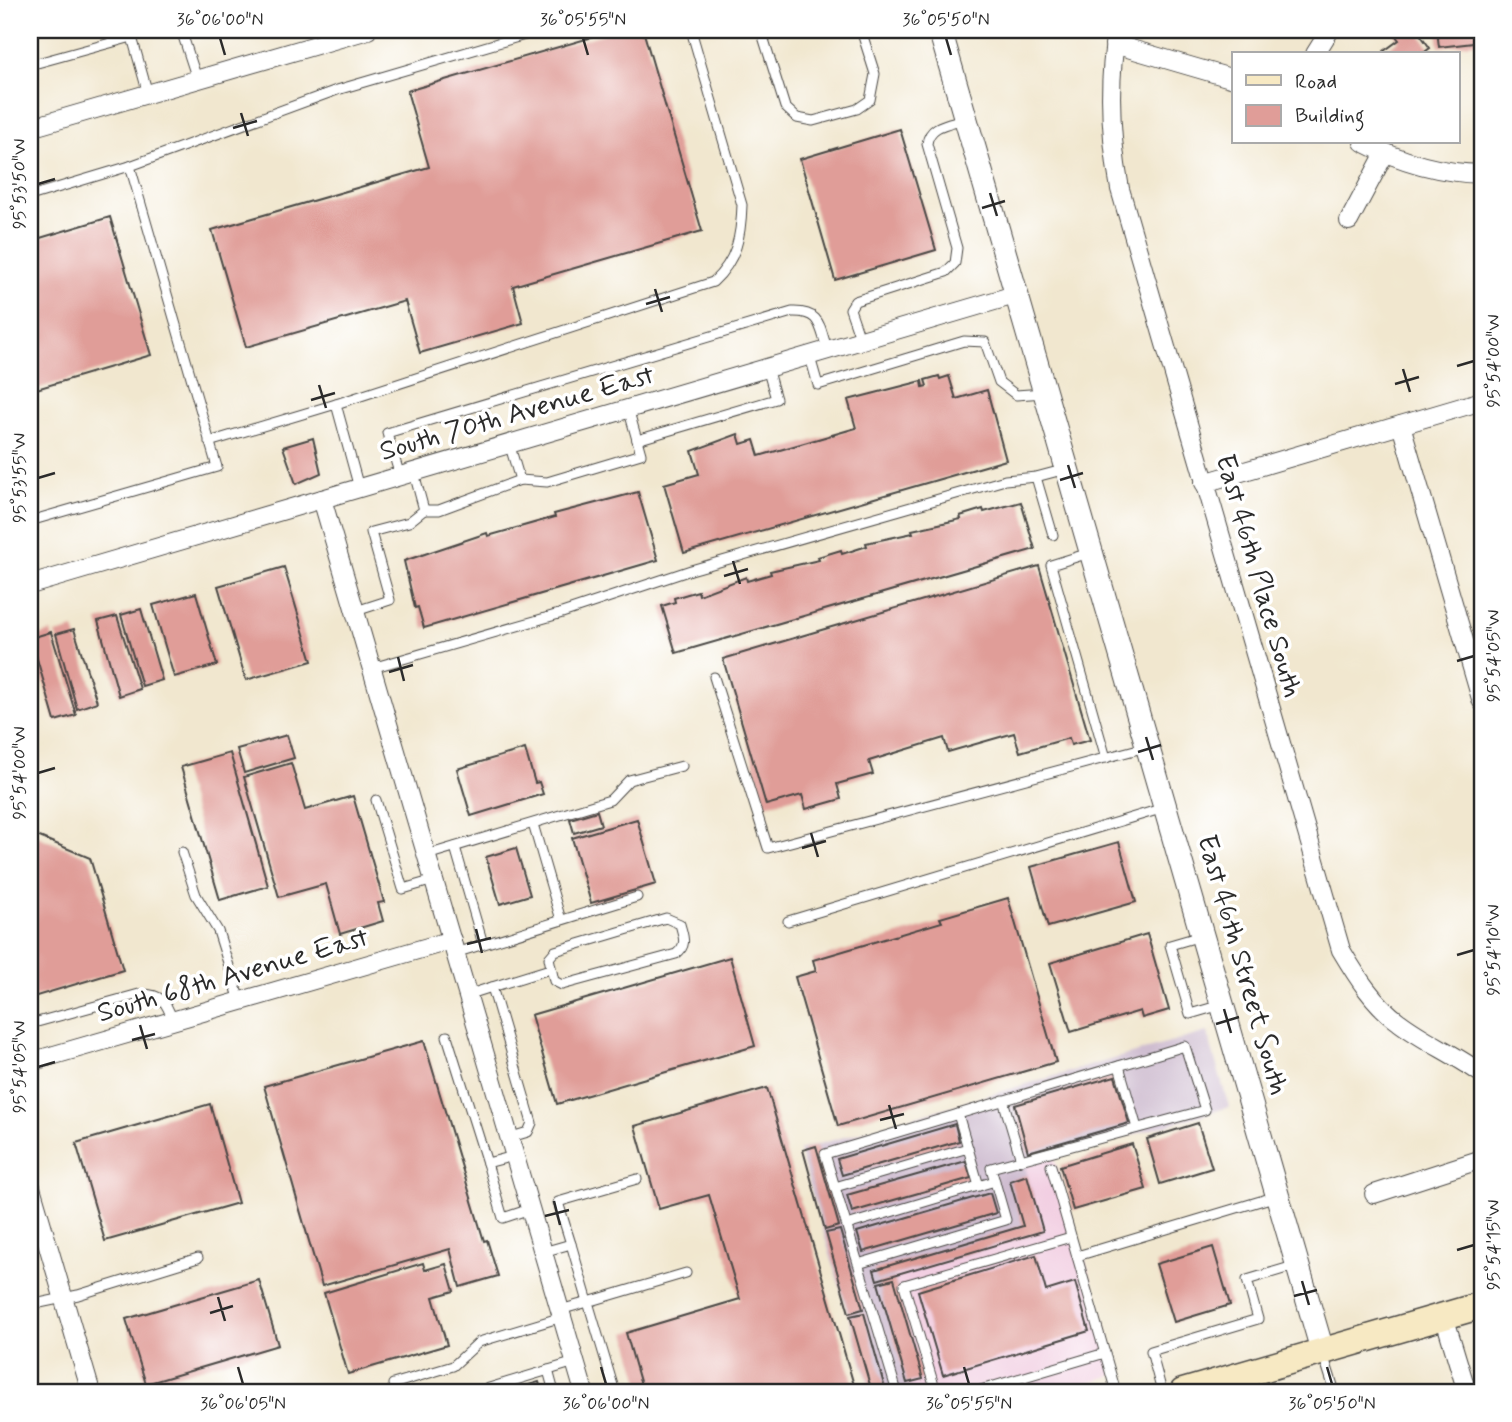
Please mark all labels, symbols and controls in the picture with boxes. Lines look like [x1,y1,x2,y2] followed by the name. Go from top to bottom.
[177,8,263,32] text: 36°06'00"N
[540,8,626,32] text: 36°05'55"N
[902,8,990,32] text: 36°05'50"N
[1232,52,1460,144] legend
[1295,68,1337,96] text: Road
[1295,102,1365,132] text: Building
[8,139,32,229] text: 95°53'50"W
[1482,314,1506,408] text: 95°54'00"W
[375,357,659,471] street label: South 70th Avenue East
[8,433,32,523] text: 95°53'55"W
[1206,450,1310,702] street label: East 46th Place South
[1482,610,1506,702] text: 95°54'05"W
[8,726,32,820] text: 95°54'00"W
[1187,831,1297,1099] street label: East 46th Street South
[1482,904,1506,996] text: 95°54'10"W
[93,919,374,1032] street label: South 68th Avenue East
[8,1021,32,1113] text: 95°54'05"W
[1482,1200,1506,1290] text: 95°54'15"W
[200,1392,286,1416] text: 36°06'05"N
[563,1392,649,1416] text: 36°06'00"N
[926,1392,1012,1416] text: 36°05'55"N
[1288,1392,1376,1416] text: 36°05'50"N

